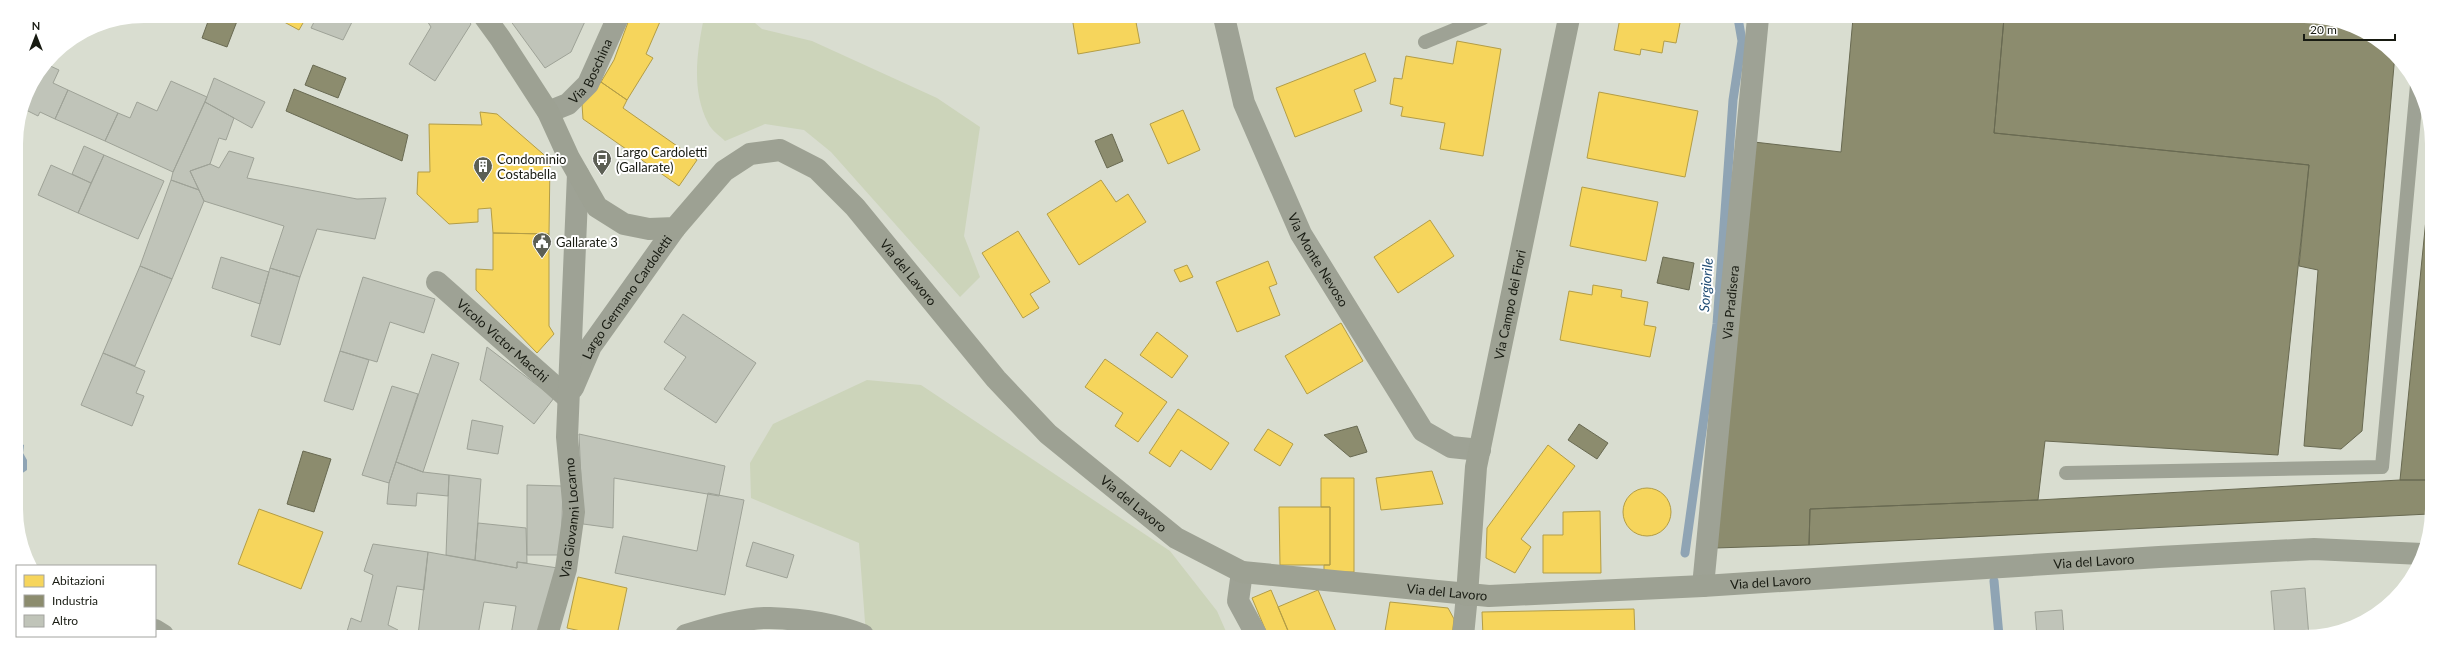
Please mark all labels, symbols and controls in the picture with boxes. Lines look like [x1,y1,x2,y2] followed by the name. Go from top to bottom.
[16,16,56,56] north arrow
[2304,16,2395,42] scale bar
[32,19,40,32] text: N
[2310,22,2337,37] text: 20 m
[565,36,615,107] street label: Via Boschina
[616,144,707,175] place label: Largo Cardoletti (Gallarate)
[591,148,613,176] bus stop icon: Largo Cardoletti (Gallarate)
[497,151,566,182] place label: Condominio Costabella
[472,155,494,183] building icon: Condominio Costabella
[1285,210,1352,310] street label: Via Monte Nevoso
[531,231,553,259] public building icon: Gallarate 3
[578,232,675,362] street label: Largo Germano Cardoletti
[556,234,618,250] place label: Gallarate 3
[877,236,940,309] street label: Via del Lavoro
[1490,248,1529,361] street label: Via Campo dei Fiori
[1695,257,1716,313] water label: Sorgiorile
[1719,264,1742,340] street label: Via Pradisera
[453,295,552,385] street label: Vicolo Victor Macchi
[556,457,582,580] street label: Via Giovanni Locarno
[1097,472,1170,535] street label: Via del Lavoro
[2053,551,2135,572] street label: Via del Lavoro
[16,565,156,637] legend
[1730,571,1811,592] street label: Via del Lavoro
[52,573,105,588] text: Abitazioni
[1406,580,1488,604] street label: Via del Lavoro
[52,593,98,608] text: Industria
[52,613,78,628] text: Altro

